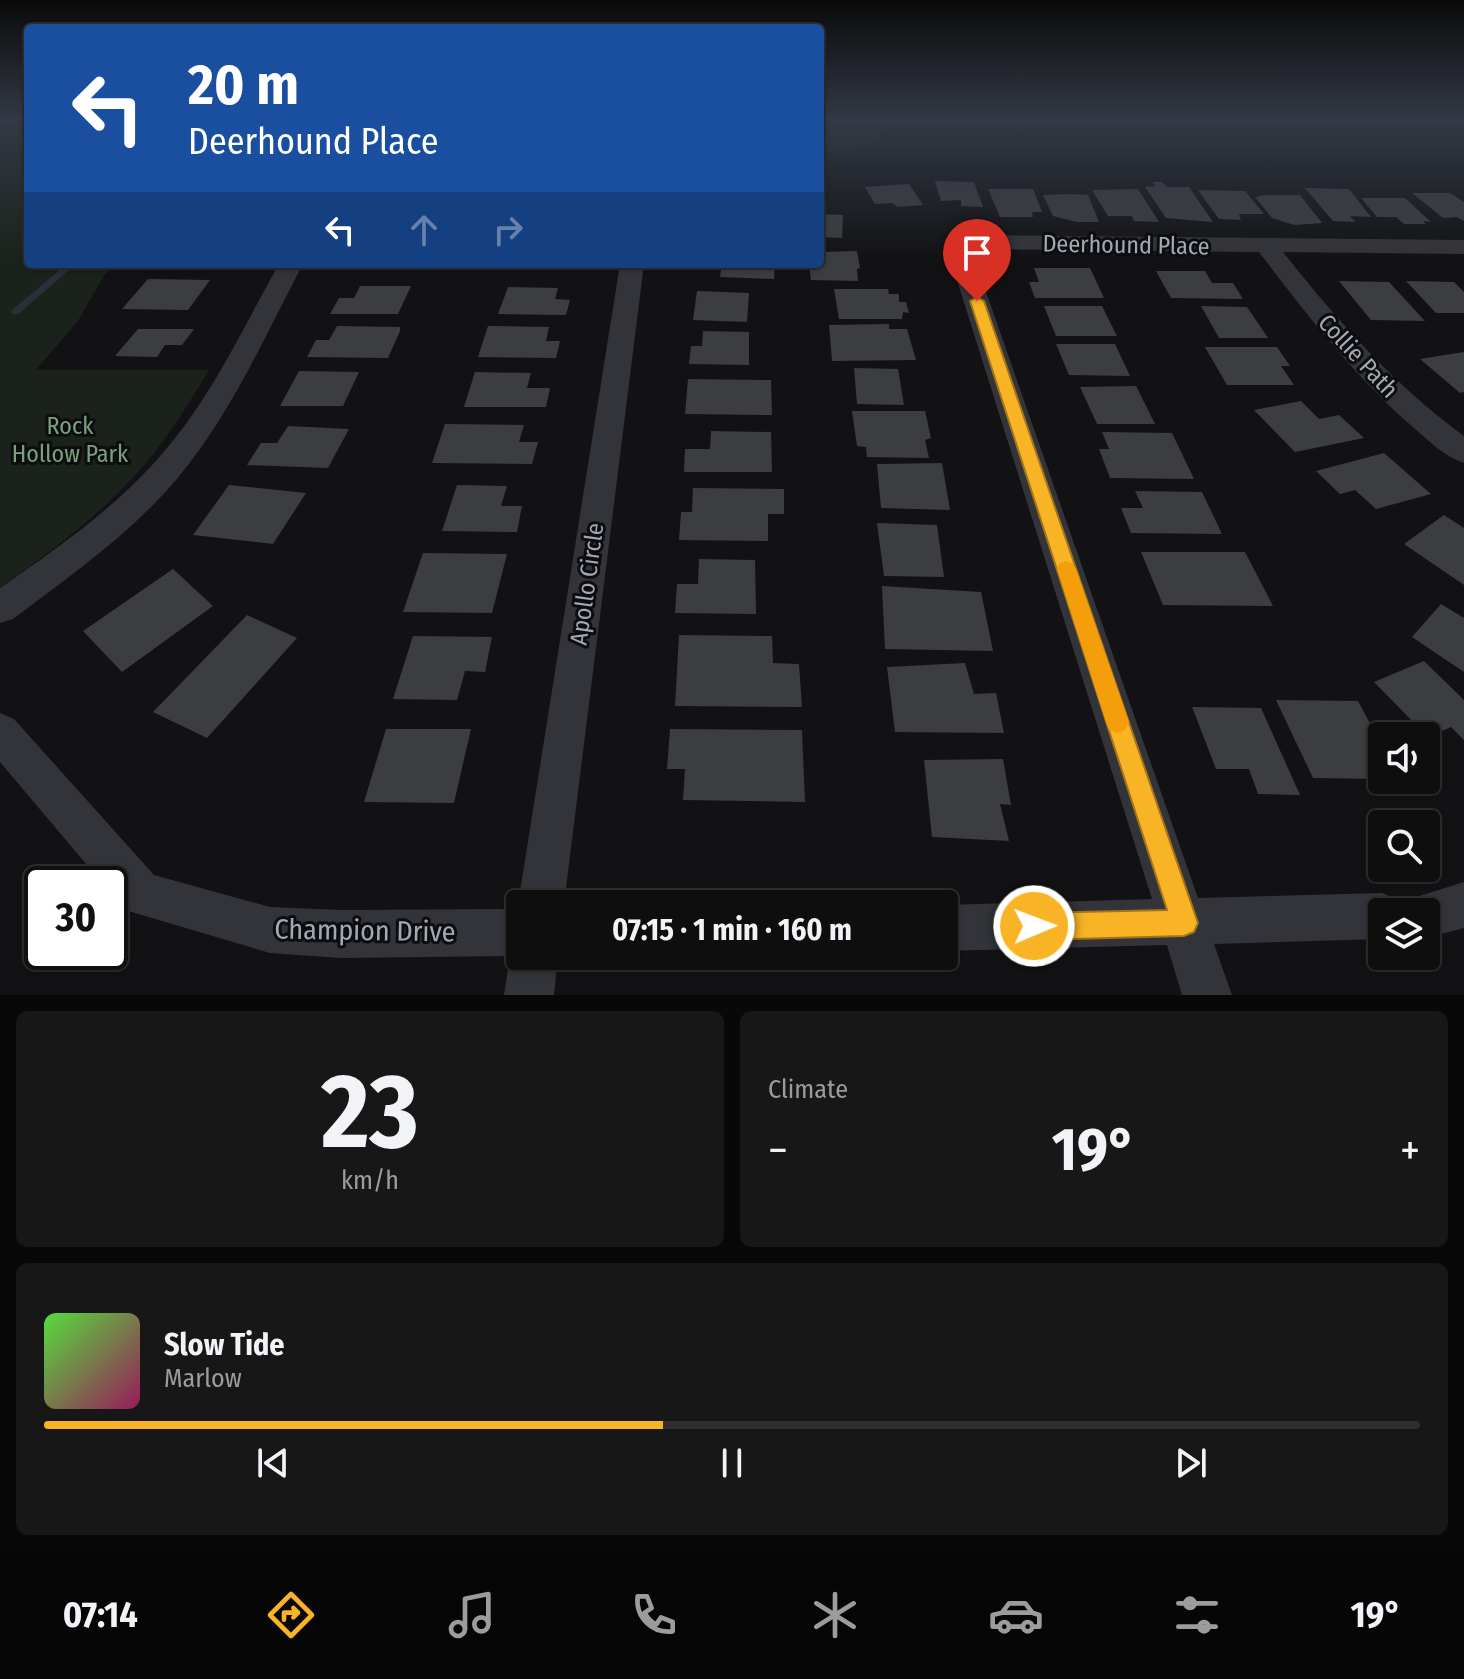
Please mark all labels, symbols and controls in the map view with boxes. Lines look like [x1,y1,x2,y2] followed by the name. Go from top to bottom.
[188,52,299,119] text: 20 m
[56,56,160,160] icon: left
[188,120,438,164] text: Deerhound Place
[318,208,362,252] icon: left
[402,208,446,252] icon: ahead
[486,208,530,252] icon: right
[943,219,1011,301] pin
[1042,230,1210,260] street label: Deerhound Place
[955,231,999,275] icon: arrive
[1312,308,1404,404] street label: Collie Path
[12,412,129,468] park label: Rock Hollow Park
[565,521,609,647] street label: Apollo Circle
[1368,722,1440,970] map controls
[1368,722,1440,794] button: sound
[1368,810,1440,882] button: search
[24,866,128,970] speed limit sign: 30
[992,884,1076,968] position arrow
[1368,898,1440,970] button: layers
[274,912,456,949] street label: Champion Drive
[612,912,852,948] text: 07:15 · 1 min · 160 m
[321,1050,419,1175] text: 23
[768,1074,848,1105] text: Climate
[1052,1114,1136,1186] text: 19°
[768,1124,788,1177] text: −
[1400,1124,1420,1177] text: +
[341,1165,399,1196] text: km/h
[164,1327,285,1363] text: Slow Tide
[164,1363,242,1394] text: Marlow
[251,1441,295,1485] icon: previous
[710,1441,754,1485] icon: pause
[1169,1441,1213,1485] icon: next
[263,1587,319,1643] icon: directions
[444,1587,500,1643] icon: music
[626,1587,682,1643] icon: phone
[807,1587,863,1643] icon: climate
[988,1587,1044,1643] icon: car
[1169,1587,1225,1643] icon: filters
[63,1593,138,1637] text: 07:14
[1351,1593,1401,1637] text: 19°

